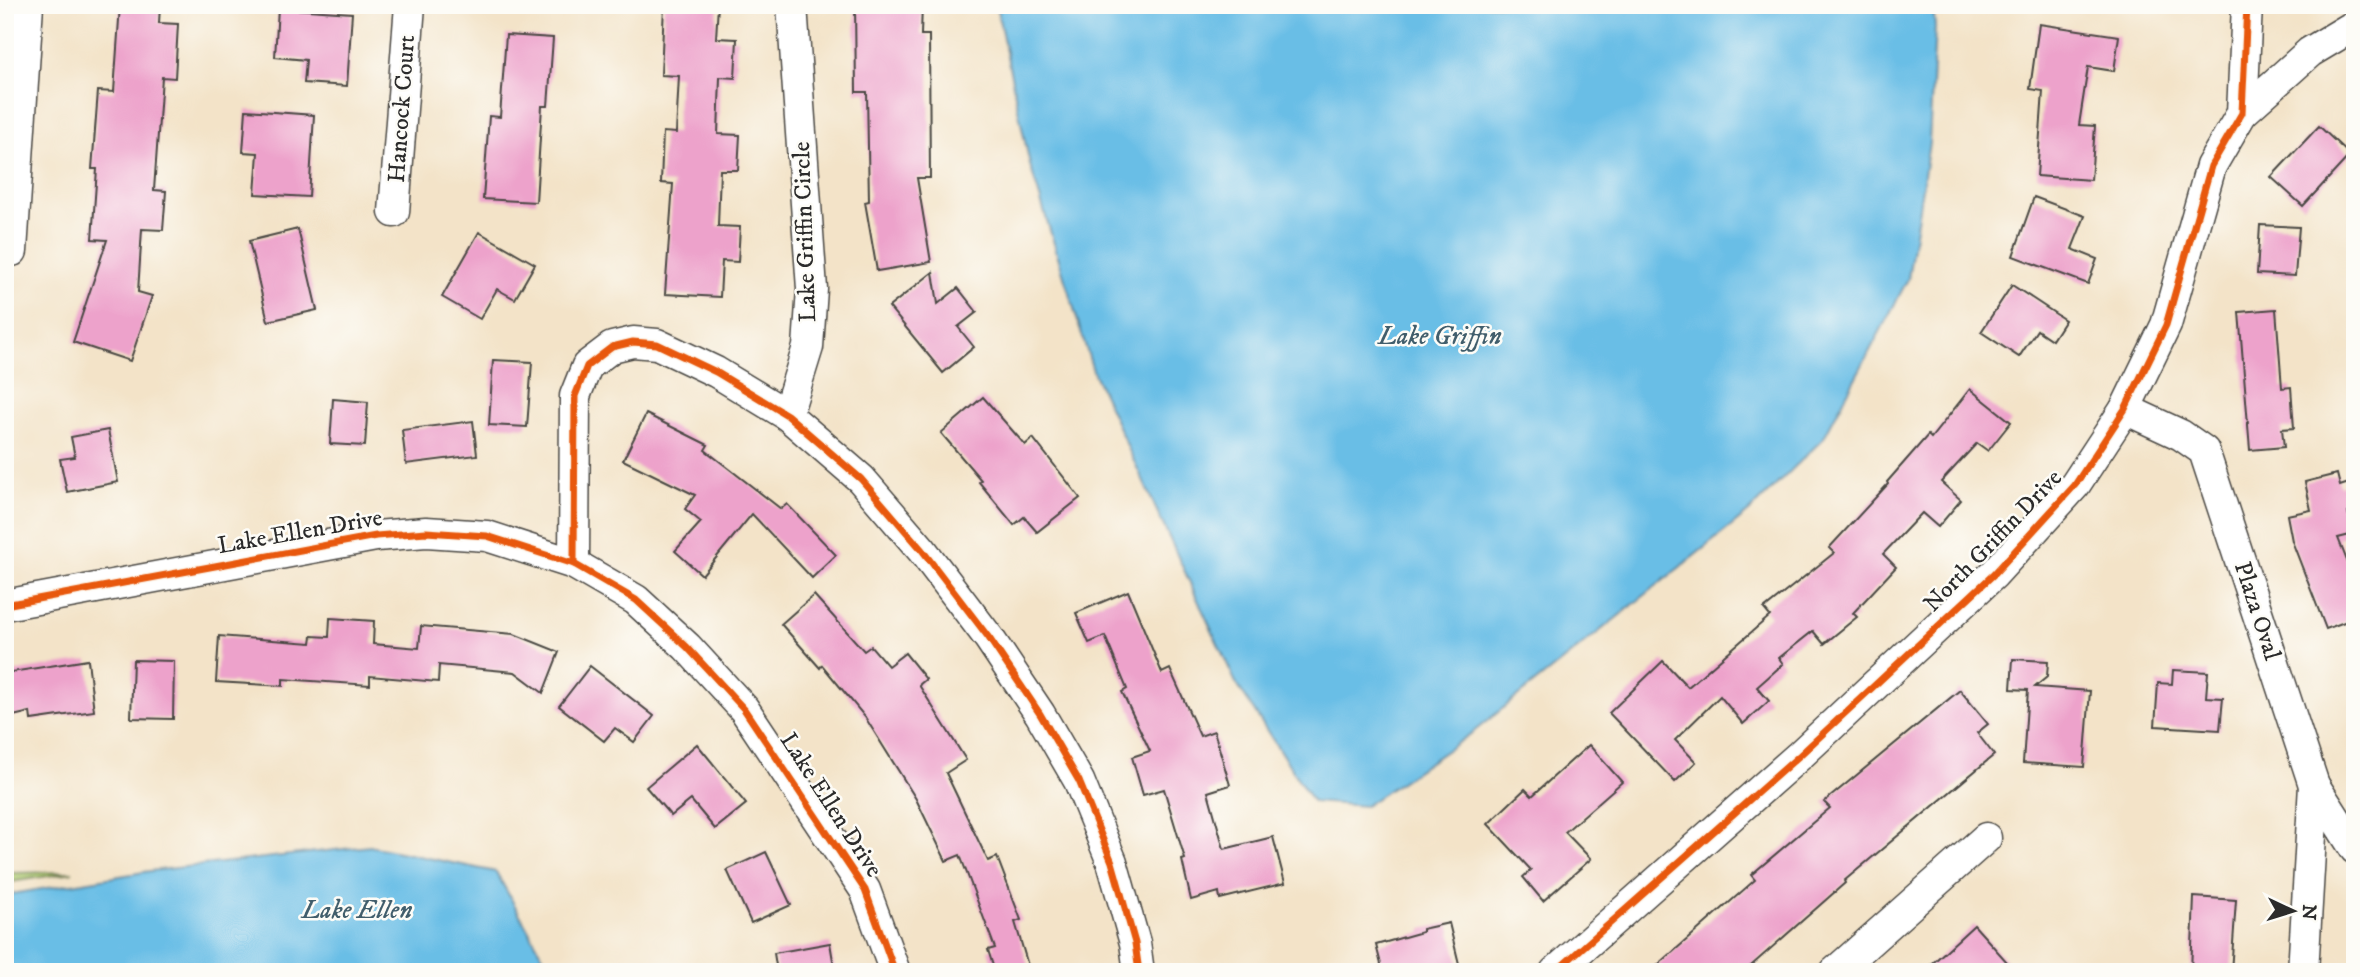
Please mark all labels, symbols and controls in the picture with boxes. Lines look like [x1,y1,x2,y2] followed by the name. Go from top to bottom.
[382,34,422,184] street label: Hancock Court
[787,141,823,323] street label: Lake Griffin Circle
[1376,320,1502,353] water label: Lake Griffin
[1917,463,2069,619] street label: North Griffin Drive
[215,503,385,561] street label: Lake Ellen Drive
[2227,558,2287,665] street label: Plaza Oval
[773,727,889,883] street label: Lake Ellen Drive
[2258,876,2328,946] north arrow
[300,894,412,927] water label: Lake Ellen
[2296,903,2320,921] text: N

